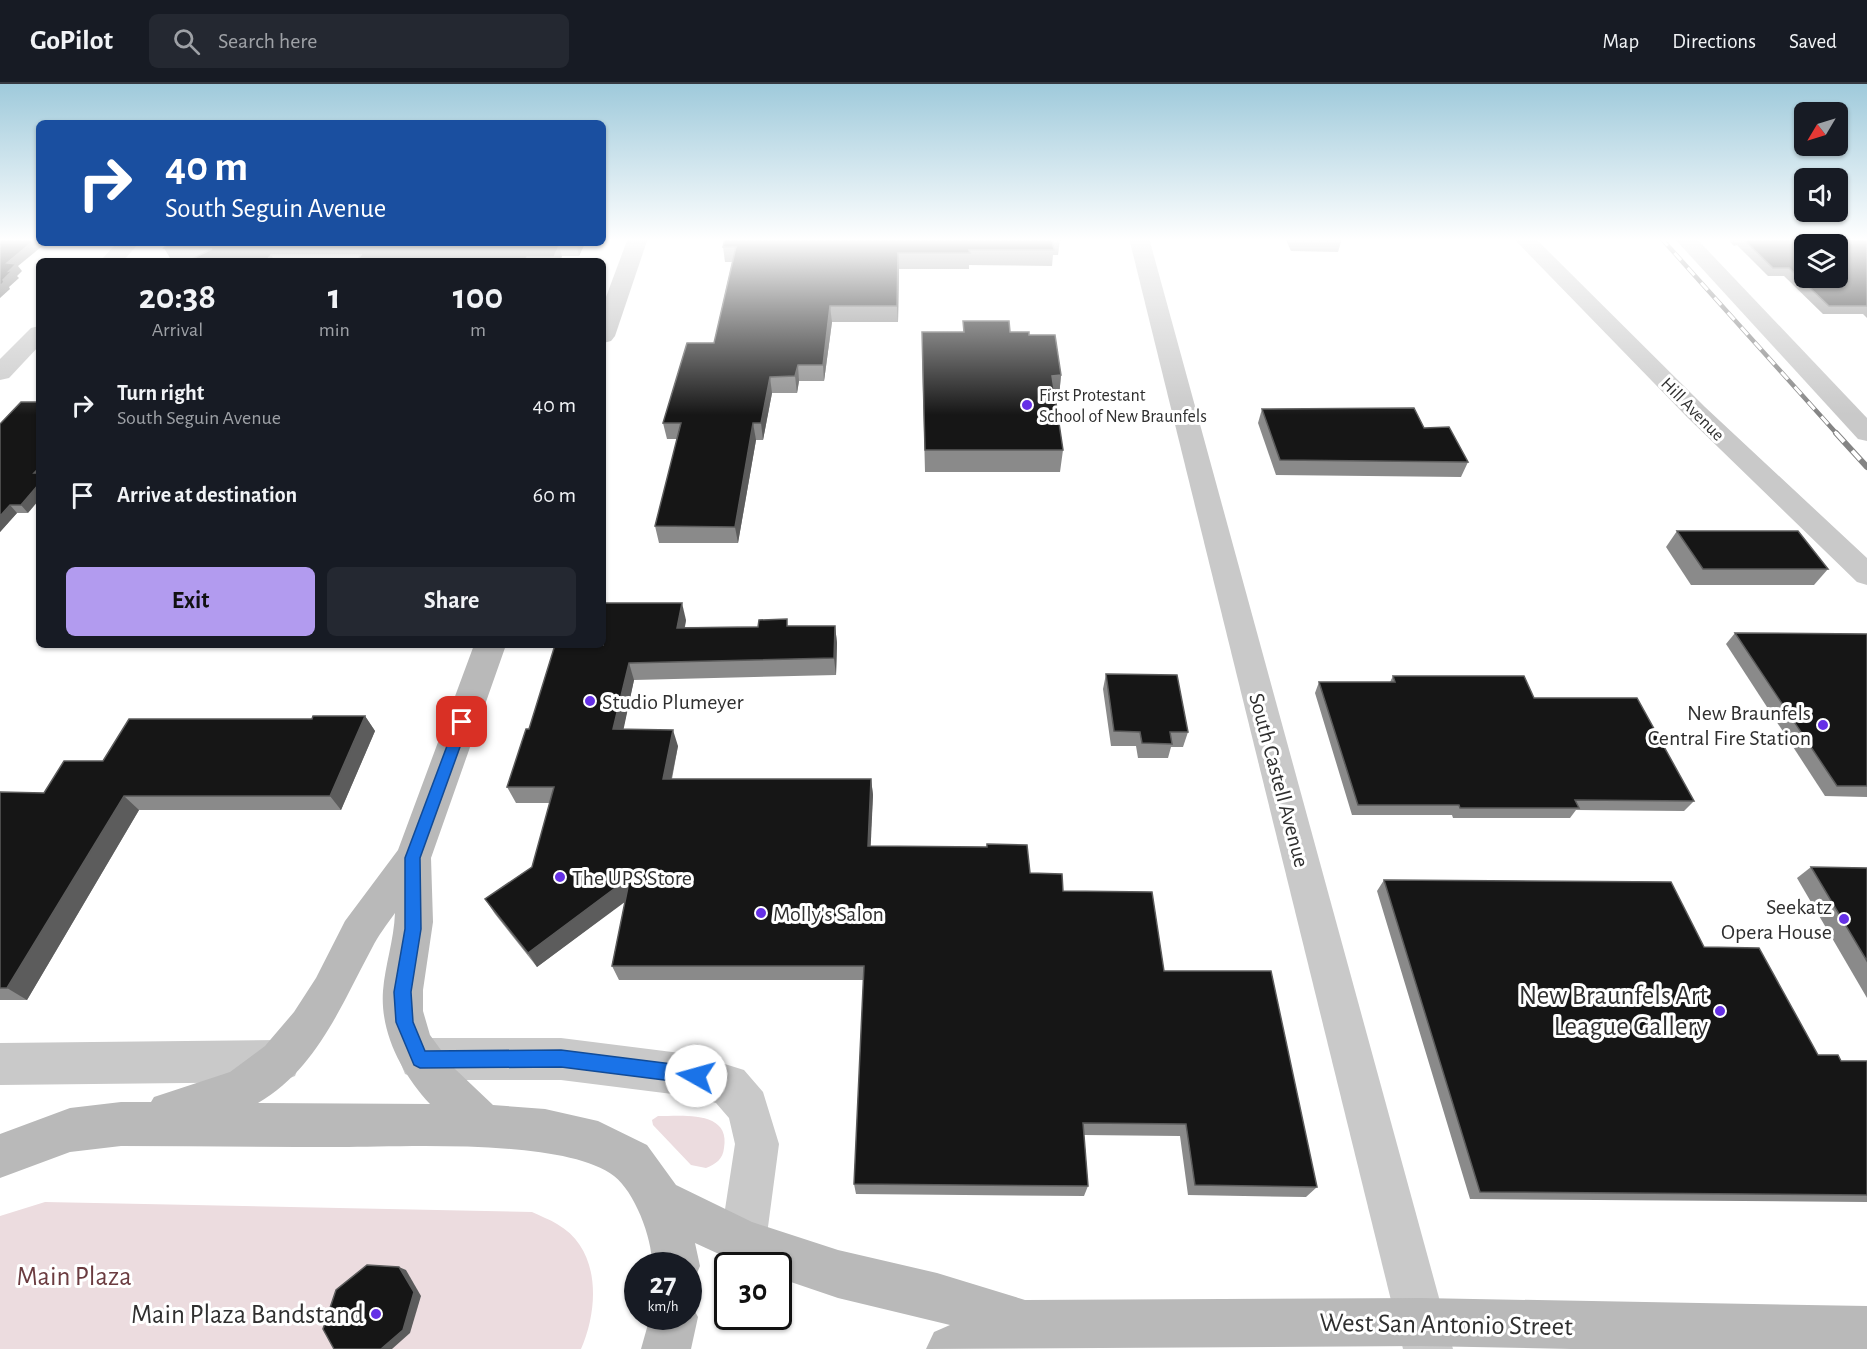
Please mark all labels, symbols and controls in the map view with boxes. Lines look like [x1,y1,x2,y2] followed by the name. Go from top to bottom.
[149,14,569,68] search box
[170,25,203,58] icon: search
[30,27,113,55] text: GoPilot
[218,30,318,52] text: Search here
[1603,31,1639,52] text: Map
[1672,31,1756,52] text: Directions
[1789,31,1837,52] text: Saved
[1794,102,1848,156] north arrow
[1794,102,1848,288] map controls
[66,144,144,222] icon: right
[165,146,248,188] text: 40 m
[1794,168,1848,222] button: sound
[165,195,386,222] text: South Seguin Avenue
[1794,234,1848,288] button: layers
[139,279,216,315] text: 20:38
[328,279,341,315] text: 1
[453,279,503,315] text: 100
[152,320,203,340] text: Arrival
[319,320,350,340] text: min
[470,320,486,340] text: m
[1657,375,1727,445] street label: Hill Avenue
[117,382,204,404] text: Turn right
[1039,387,1207,426] place label: First Protestant School of New Braunfels
[66,389,99,422] icon: right
[533,394,576,416] text: 40 m
[1020,398,1034,412] marker: First Protestant School of New Braunfels
[117,408,281,428] text: South Seguin Avenue
[66,479,99,512] icon: arrive
[117,484,297,506] text: Arrive at destination
[533,484,576,506] text: 60 m
[66,567,315,636] button: Exit
[327,567,576,636] button: Share
[602,691,744,713] place label: Studio Plumeyer
[1245,691,1313,870] street label: South Castell Avenue
[583,694,597,708] marker: Studio Plumeyer
[436,696,487,747] pin
[1648,702,1811,749] place label: New Braunfels Central Fire Station
[445,705,478,738] icon: arrive
[1816,718,1830,732] marker: New Braunfels Central Fire Station
[572,867,692,889] place label: The UPS Store
[553,870,567,884] marker: The UPS Store
[1721,896,1832,943] place label: Seekatz Opera House
[773,903,884,925] place label: Molly's Salon
[754,906,768,920] marker: Molly's Salon
[1837,912,1851,926] marker: Seekatz Opera House
[1519,982,1708,1041] place label: New Braunfels Art League Gallery
[1713,1004,1727,1018] marker: New Braunfels Art League Gallery
[664,1044,728,1108] position arrow
[714,1252,792,1330] speed limit sign: 30
[16,1263,132,1290] park label: Main Plaza
[649,1269,677,1299] text: 27
[648,1299,678,1314] text: km/h
[131,1301,364,1328] place label: Main Plaza Bandstand
[369,1307,383,1321] marker: Main Plaza Bandstand
[1319,1309,1573,1340] street label: West San Antonio Street

